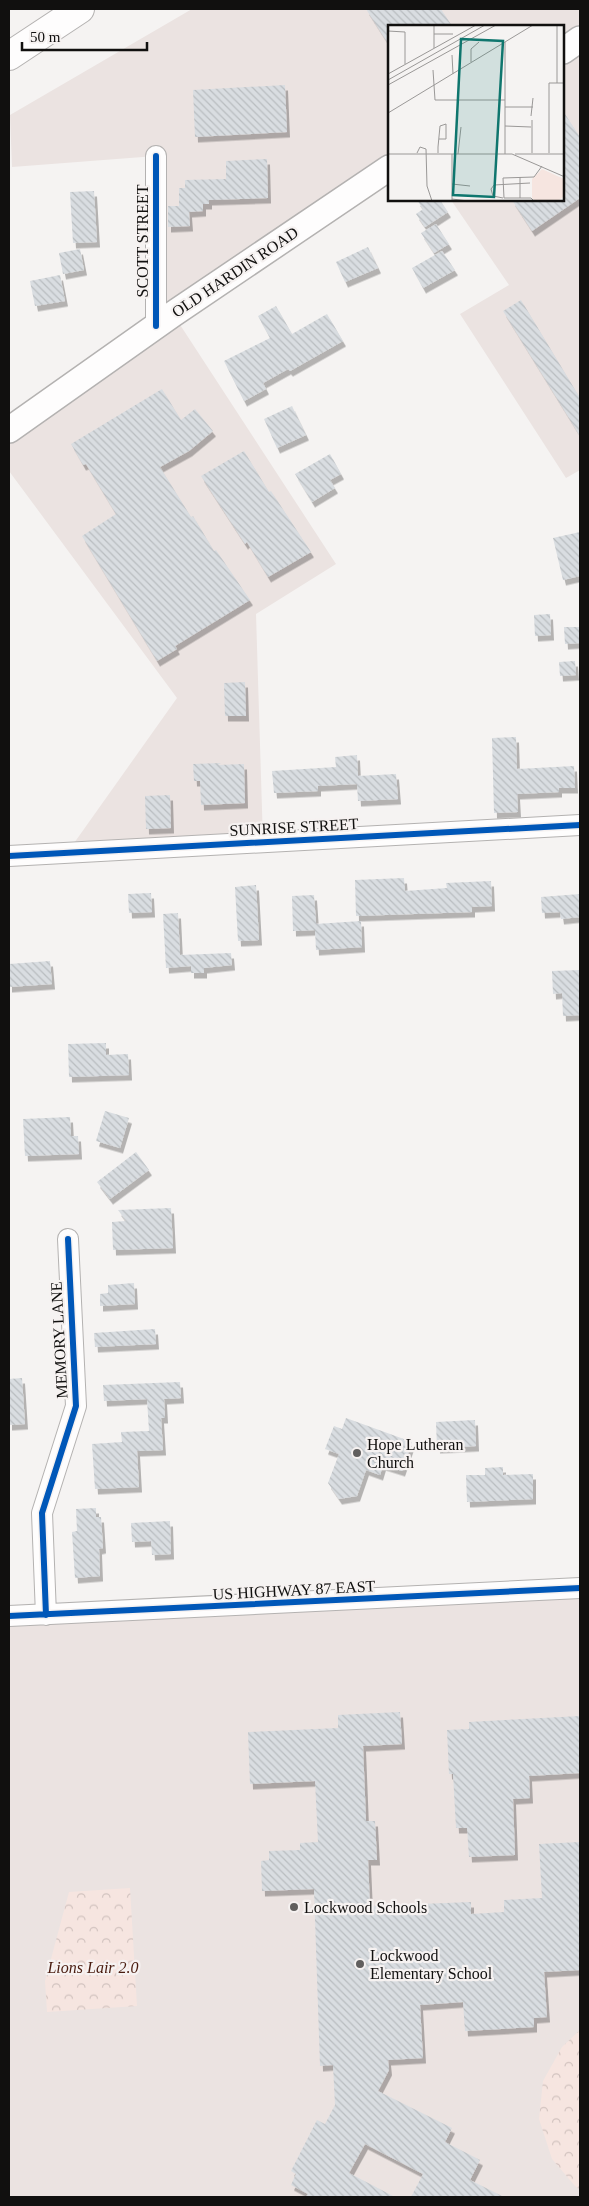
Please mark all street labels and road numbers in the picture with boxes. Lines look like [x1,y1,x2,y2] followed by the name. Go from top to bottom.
[134,184,151,298] street label: SCOTT STREET
[169,223,301,321] street label: OLD HARDIN ROAD
[229,815,359,839] street label: SUNRISE STREET
[47,1281,71,1399] street label: MEMORY LANE
[212,1577,376,1603] street label: US HIGHWAY 87 EAST

